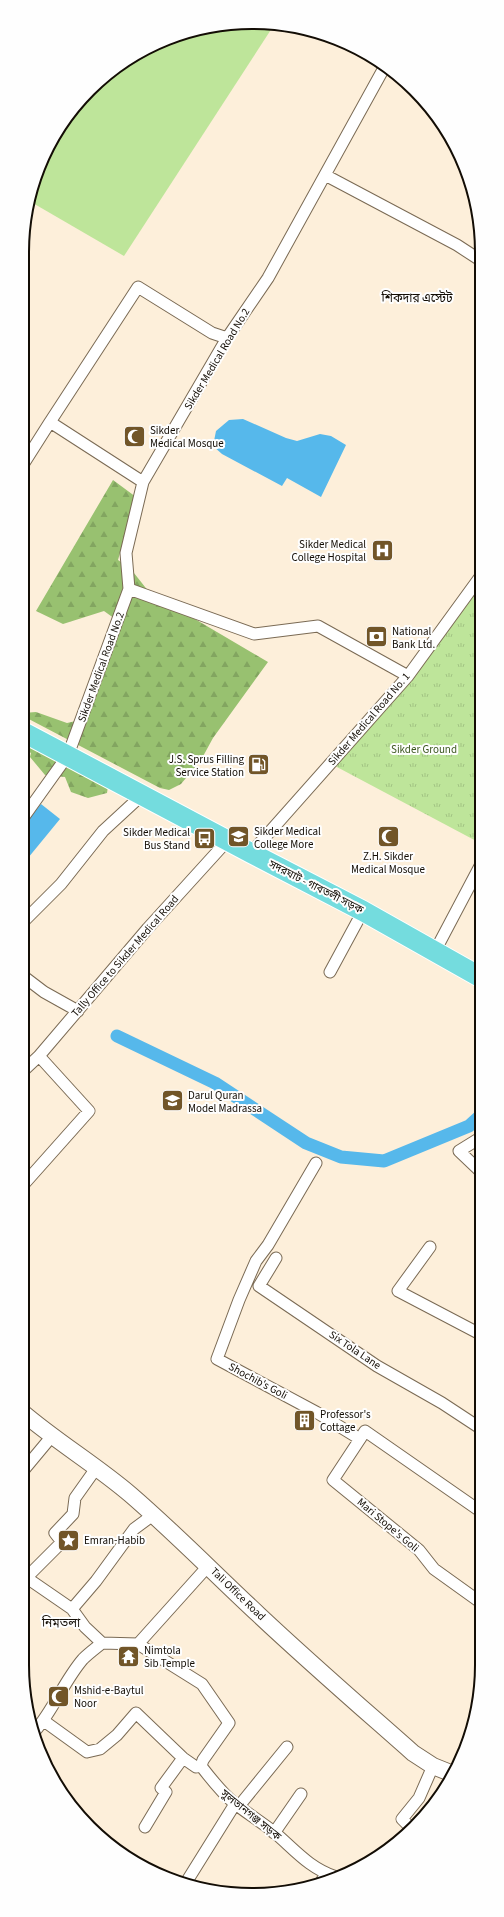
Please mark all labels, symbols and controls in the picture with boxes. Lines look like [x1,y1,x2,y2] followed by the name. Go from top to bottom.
[381,290,453,307] district label: শিকদার এস্টেট
[181,305,253,413] street label: Sikder Medical Road No.2
[121,423,147,449] mosque icon: Sikder Medical Mosque
[150,423,224,451] place label: Sikder Medical Mosque
[291,537,366,565] place label: Sikder Medical College Hospital
[369,537,395,563] hospital icon: Sikder Medical College Hospital
[74,610,128,724] street label: Sikder Medical Road No.2
[363,624,389,650] bank icon: National Bank Ltd.
[392,624,435,652] place label: National Bank Ltd.
[325,669,413,769] street label: Sikder Medical Road No. 1
[391,742,457,757] park label: Sikder Ground
[169,752,244,780] place label: J.S. Sprus Filling Service Station
[246,752,272,778] fuel station icon: J.S. Sprus Filling Service Station
[375,823,401,849] mosque icon: Z.H. Sikder Medical Mosque
[226,824,252,850] school or university icon: Sikder Medical College More
[254,824,321,852] place label: Sikder Medical College More
[123,825,190,853] place label: Sikder Medical Bus Stand
[192,825,218,851] bus stop icon: Sikder Medical Bus Stand
[351,849,425,877] place label: Z.H. Sikder Medical Mosque
[265,856,366,917] street label: সদরঘাট - গাবতলী সড়ক
[68,892,182,1020] street label: Tally Office to Sikder Medical Road
[160,1088,186,1114] school or university icon: Darul Quran Model Madrassa
[188,1088,262,1116] place label: Darul Quran Model Madrassa
[326,1327,384,1373] street label: Six Tola Lane
[226,1359,290,1403] street label: Shochib's Goli
[291,1407,317,1433] building icon: Professor's Cottage
[320,1407,371,1435] place label: Professor's Cottage
[354,1495,422,1555] street label: Mari Stope's Goli
[56,1527,82,1553] place icon: Emran-Habib
[84,1533,145,1548] place label: Emran-Habib
[207,1564,269,1624] street label: Tali Office Road
[41,1615,81,1632] district label: নিমতলা
[116,1643,142,1669] temple icon: Nimtola Sib Temple
[144,1643,196,1671] place label: Nimtola Sib Temple
[45,1683,71,1709] mosque icon: Mshid-e-Baytul Noor
[74,1683,144,1711] place label: Mshid-e-Baytul Noor
[217,1785,284,1844] street label: সুলতানগঞ্জ সড়ক

